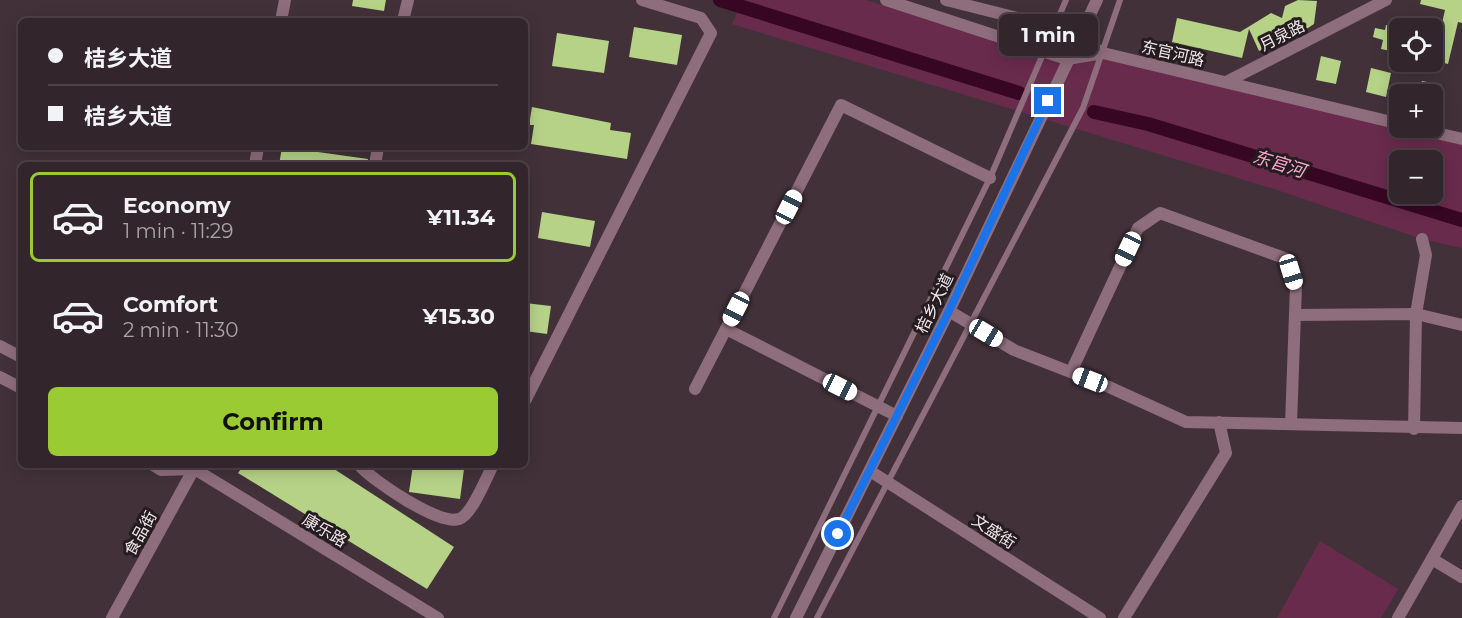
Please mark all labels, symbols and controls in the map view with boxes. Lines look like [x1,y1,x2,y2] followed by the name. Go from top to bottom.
[998,14,1098,56] callout: 1 min
[1257,16,1308,55] street label: 月泉路
[1389,18,1443,204] map controls
[1389,18,1443,72] button: locate
[1021,23,1076,47] text: 1 min
[1140,37,1206,70] street label: 东官河路
[84,45,172,72] text: 桔乡大道
[1389,84,1443,138] button: +
[1034,87,1061,114] route end
[84,103,172,130] text: 桔乡大道
[1250,146,1311,183] water label: 东官河
[1389,150,1443,204] button: −
[773,187,805,227] car
[51,190,105,244] icon: car
[123,192,231,219] text: Economy
[427,204,495,231] text: ¥11.34
[123,219,233,243] text: 1 min · 11:29
[1112,229,1144,269] car
[1277,252,1305,292] car
[912,270,957,336] street label: 桔乡大道
[51,289,105,343] icon: car
[720,289,752,329] car
[123,291,218,318] text: Comfort
[422,303,495,330] text: ¥15.30
[966,316,1006,350] car
[123,318,238,342] text: 2 min · 11:30
[1070,365,1110,395] car
[820,371,860,403] car
[48,387,498,456] button: Confirm
[120,508,160,559] street label: 食品街
[299,510,350,551] street label: 康乐路
[968,510,1019,552] street label: 文盛街
[824,520,851,547] route start

